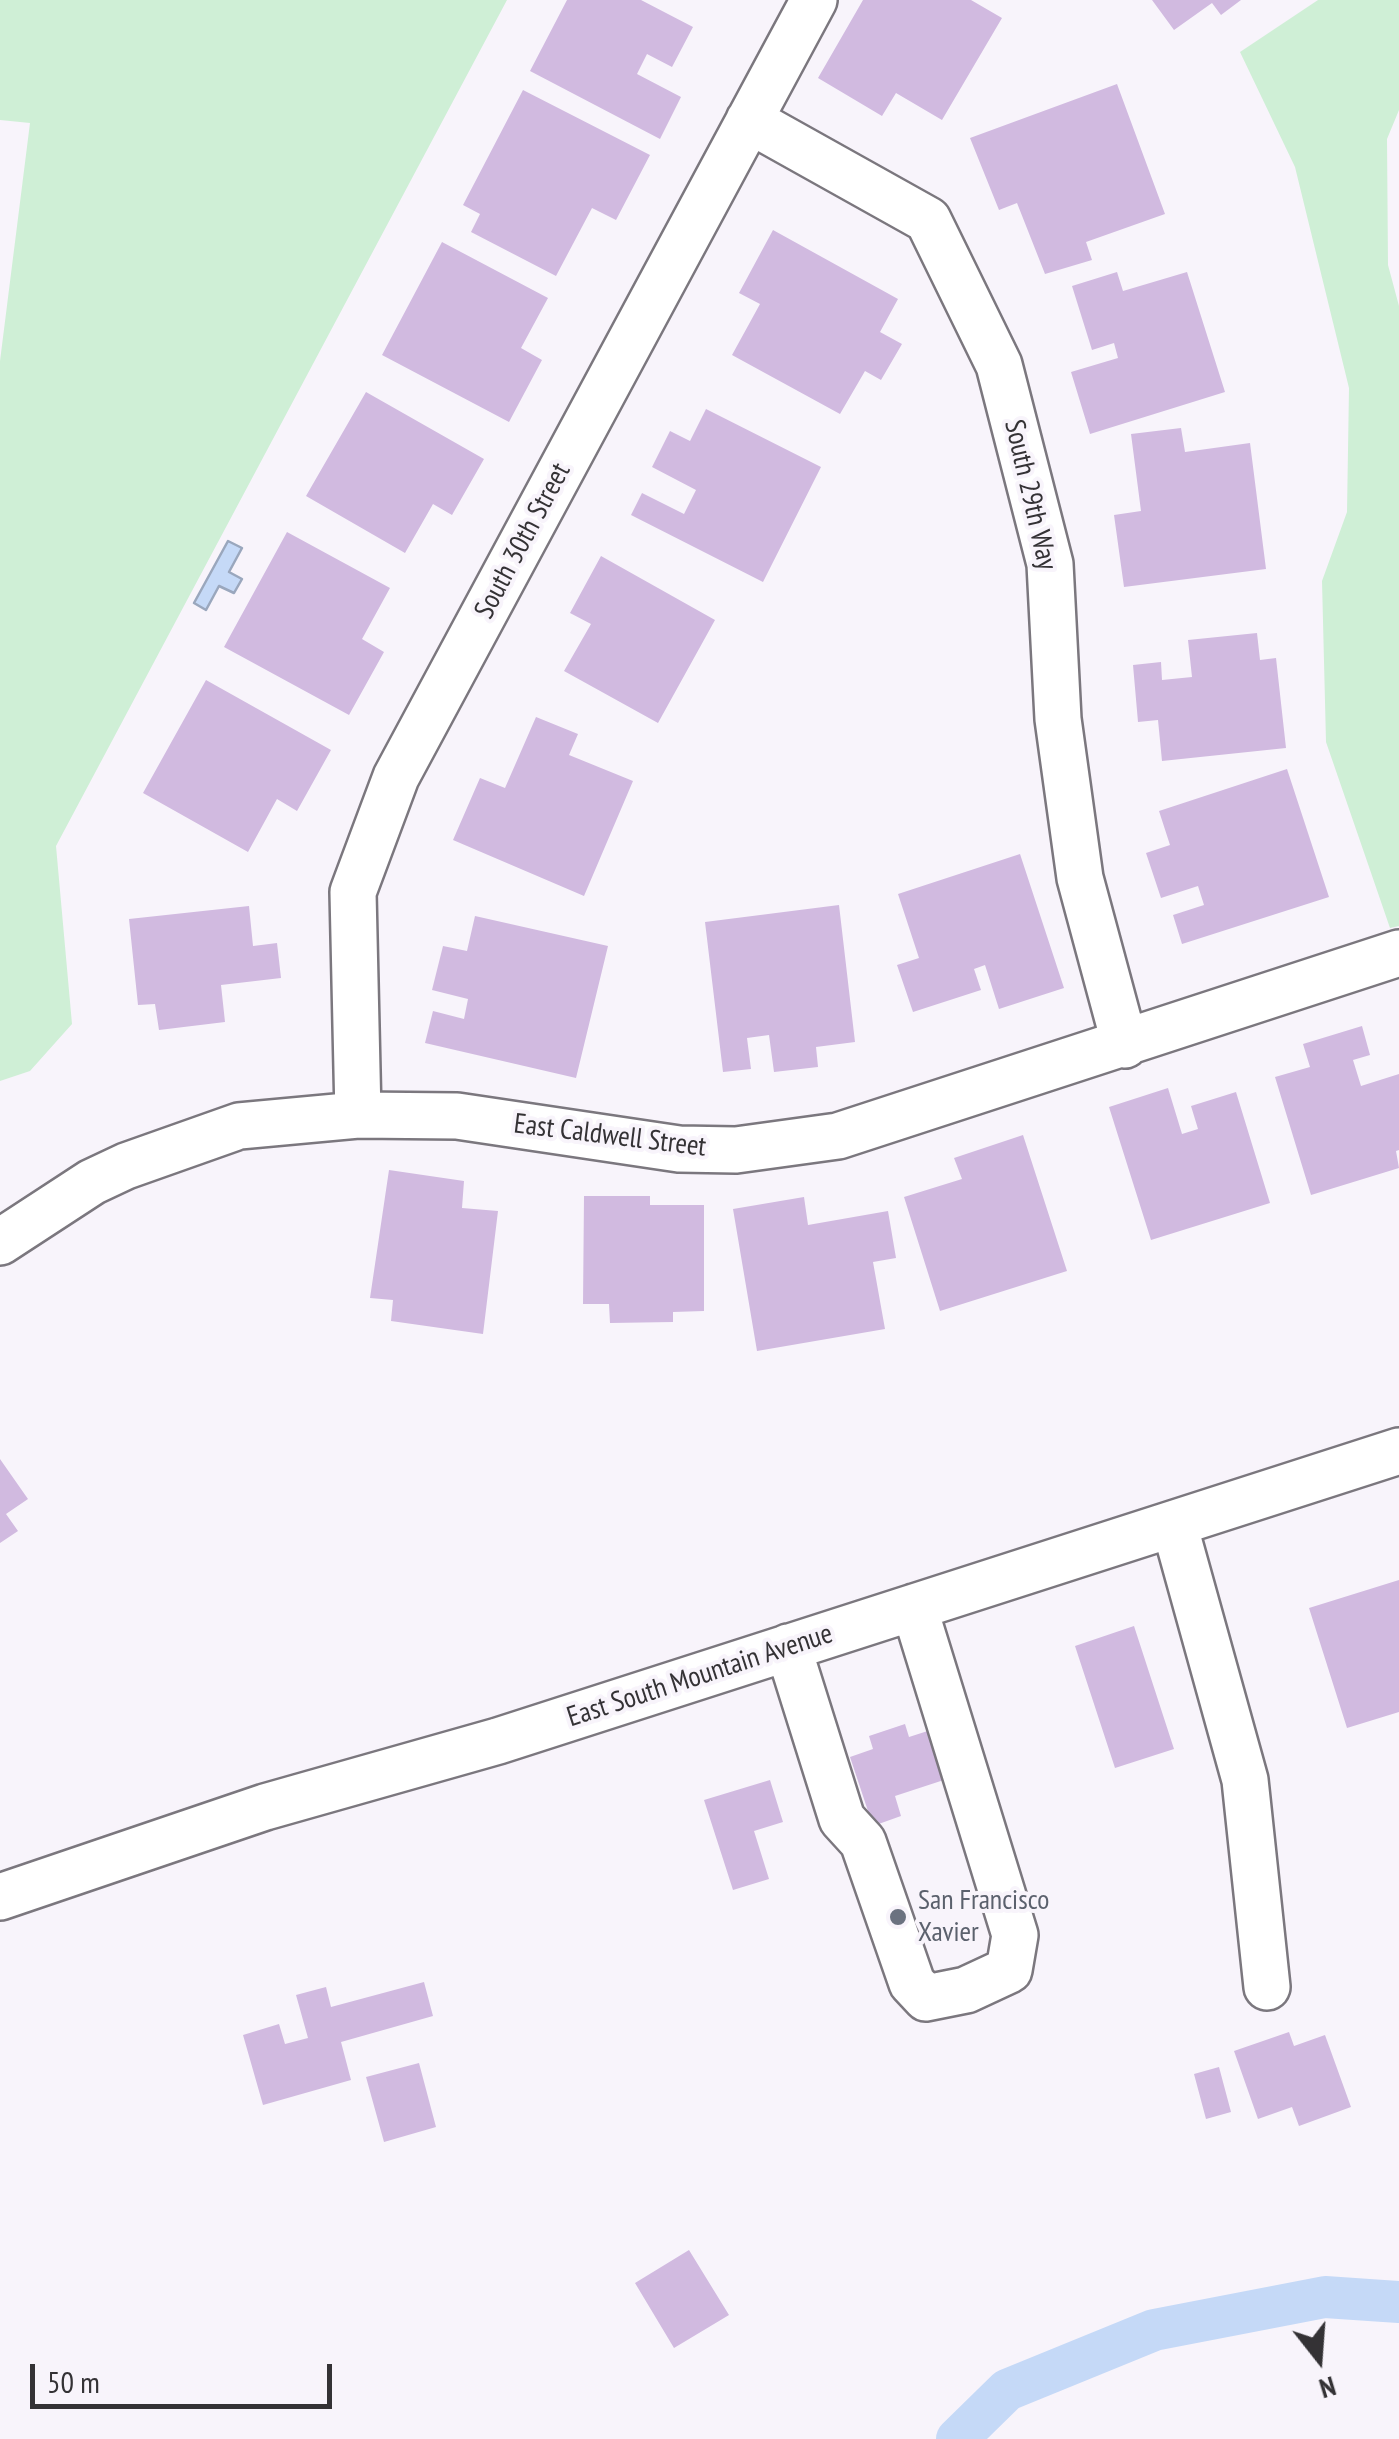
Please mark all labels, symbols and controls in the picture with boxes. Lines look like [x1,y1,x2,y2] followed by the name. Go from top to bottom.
[996,417,1064,573] street label: South 29th Way
[468,457,578,625] street label: South 30th Street
[512,1108,708,1164] street label: East Caldwell Street
[563,1617,837,1735] street label: East South Mountain Avenue
[918,1884,1049,1950] place label: San Francisco Xavier
[887,1906,909,1928] marker: San Francisco Xavier
[1269,2309,1369,2409] north arrow
[35,2344,338,2406] scale bar
[47,2362,100,2401] text: 50 m
[1315,2368,1341,2408] text: N

